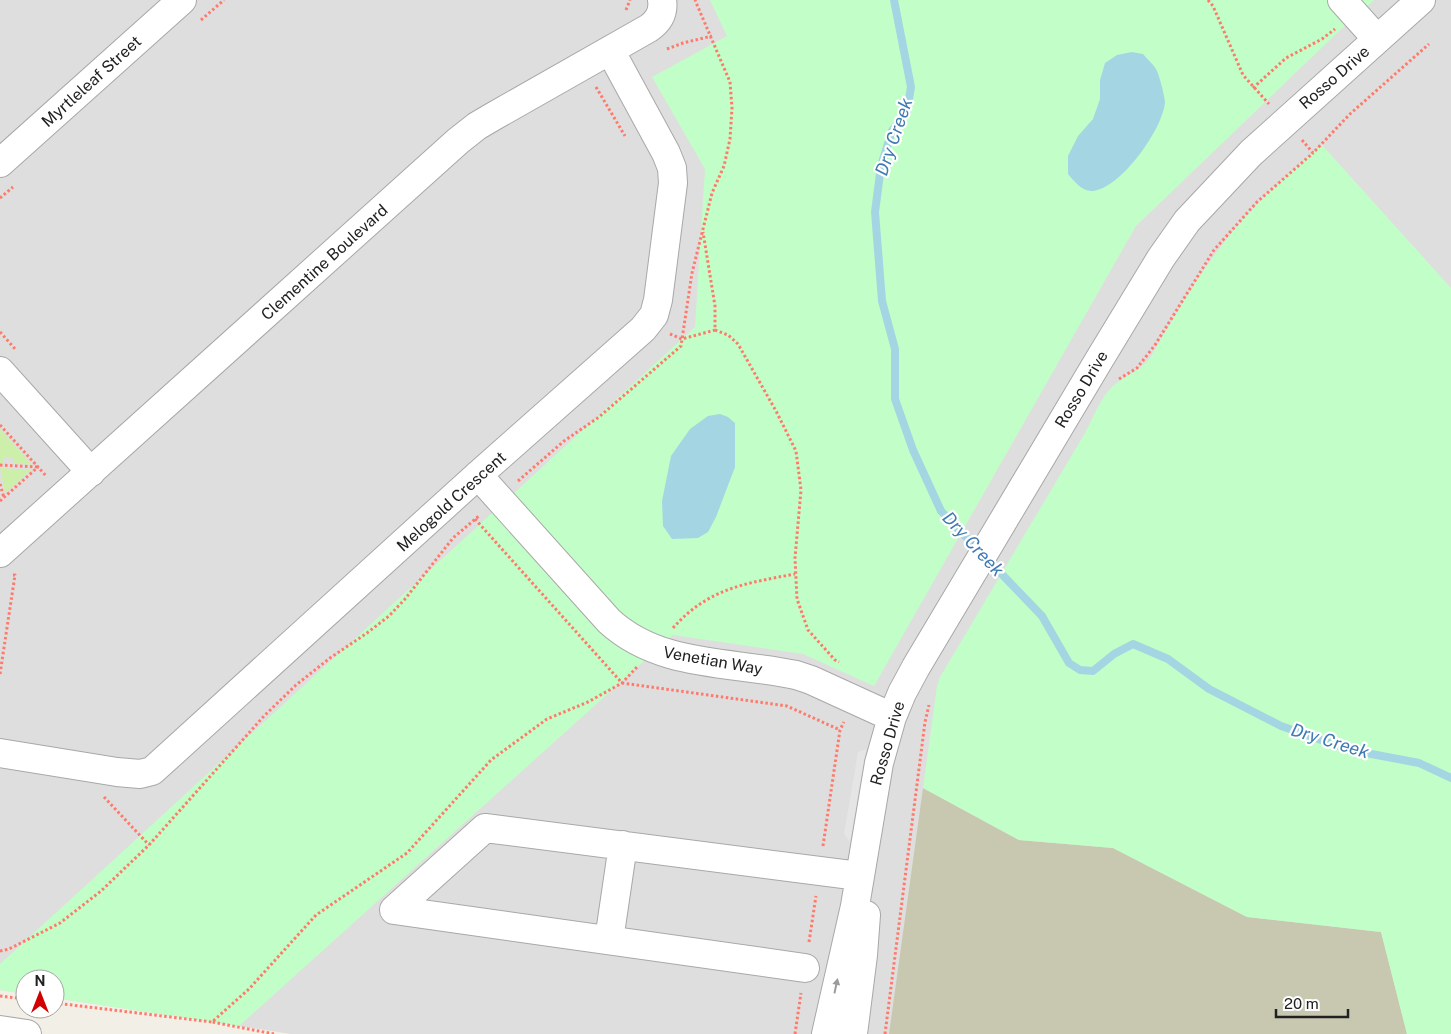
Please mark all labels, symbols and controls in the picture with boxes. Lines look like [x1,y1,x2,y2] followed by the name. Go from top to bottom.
[38,32,145,131] street label: Myrtleleaf Street
[1295,42,1373,113] street label: Rosso Drive
[870,95,917,178] water label: Dry Creek
[257,201,391,324] street label: Clementine Boulevard
[1051,347,1112,431] street label: Rosso Drive
[393,447,510,555] street label: Melogold Crescent
[938,507,1009,580] water label: Dry Creek
[662,642,764,679] street label: Venetian Way
[866,699,909,787] street label: Rosso Drive
[1289,719,1372,762] water label: Dry Creek
[15,969,65,1019] north arrow
[35,973,45,989] text: N
[832,979,840,994] one-way arrow
[1276,986,1348,1018] scale bar
[1284,995,1319,1012] text: 20 m

